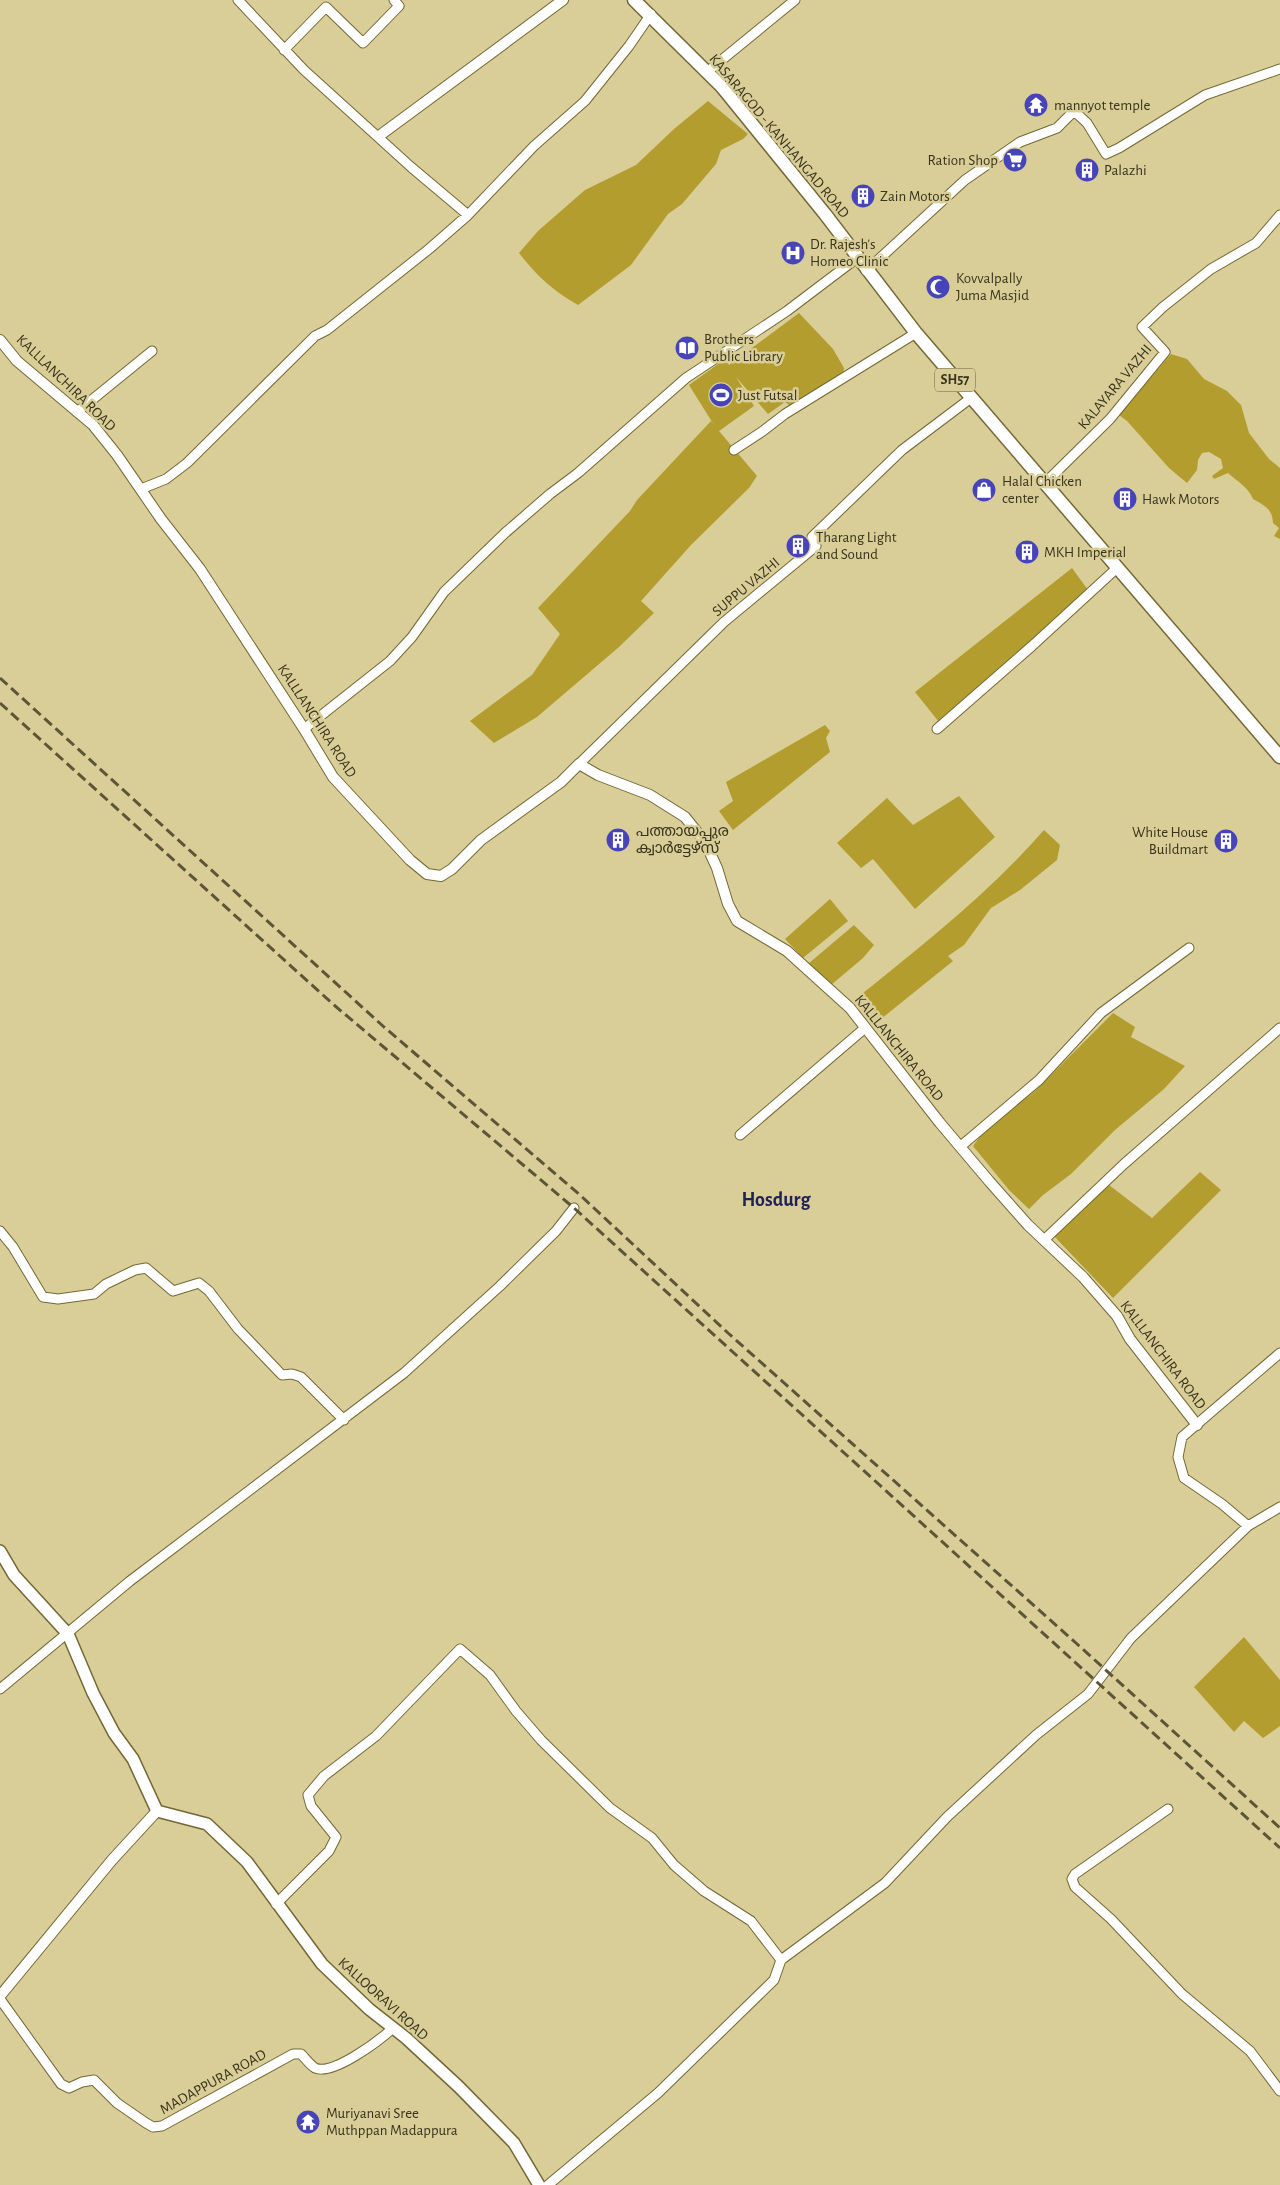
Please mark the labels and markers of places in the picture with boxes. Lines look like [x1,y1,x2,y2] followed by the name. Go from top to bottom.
[1023,92,1049,118] temple icon: mannyot temple
[1054,98,1150,113] place label: mannyot temple
[1002,147,1028,173] supermarket icon: Ration Shop
[927,153,998,168] place label: Ration Shop
[1074,157,1100,183] building icon: Palazhi
[1104,163,1147,178] place label: Palazhi
[850,183,876,209] building icon: Zain Motors
[880,189,950,204] place label: Zain Motors
[810,237,888,269] place label: Dr. Rajesh's Homeo Clinic
[780,240,806,266] hospital icon: Dr. Rajesh's Homeo Clinic
[956,271,1029,303] place label: Kovvalpally Juma Masjid
[925,274,951,300] mosque icon: Kovvalpally Juma Masjid
[704,332,783,364] place label: Brothers Public Library
[674,335,700,361] library icon: Brothers Public Library
[708,382,734,408] sports icon: Just Futsal
[738,388,797,403] place label: Just Futsal
[1002,474,1082,506] place label: Halal Chicken center
[971,477,997,503] shop icon: Halal Chicken center
[1112,486,1138,512] building icon: Hawk Motors
[1142,492,1219,507] place label: Hawk Motors
[816,530,897,562] place label: Tharang Light and Sound
[785,533,811,559] building icon: Tharang Light and Sound
[1014,539,1040,565] building icon: MKH Imperial
[1044,545,1126,560] place label: MKH Imperial
[636,824,729,858] place label: പത്തായപ്പുര ക്വാർട്ടേഴ്സ്
[1132,825,1208,857] place label: White House Buildmart
[605,827,631,853] building icon: പത്തായപ്പുര ക്വാർട്ടേഴ്സ്
[1213,828,1239,854] building icon: White House Buildmart
[326,2106,458,2138] place label: Muriyanavi Sree Muthppan Madappura
[295,2109,321,2135] temple icon: Muriyanavi Sree Muthppan Madappura

